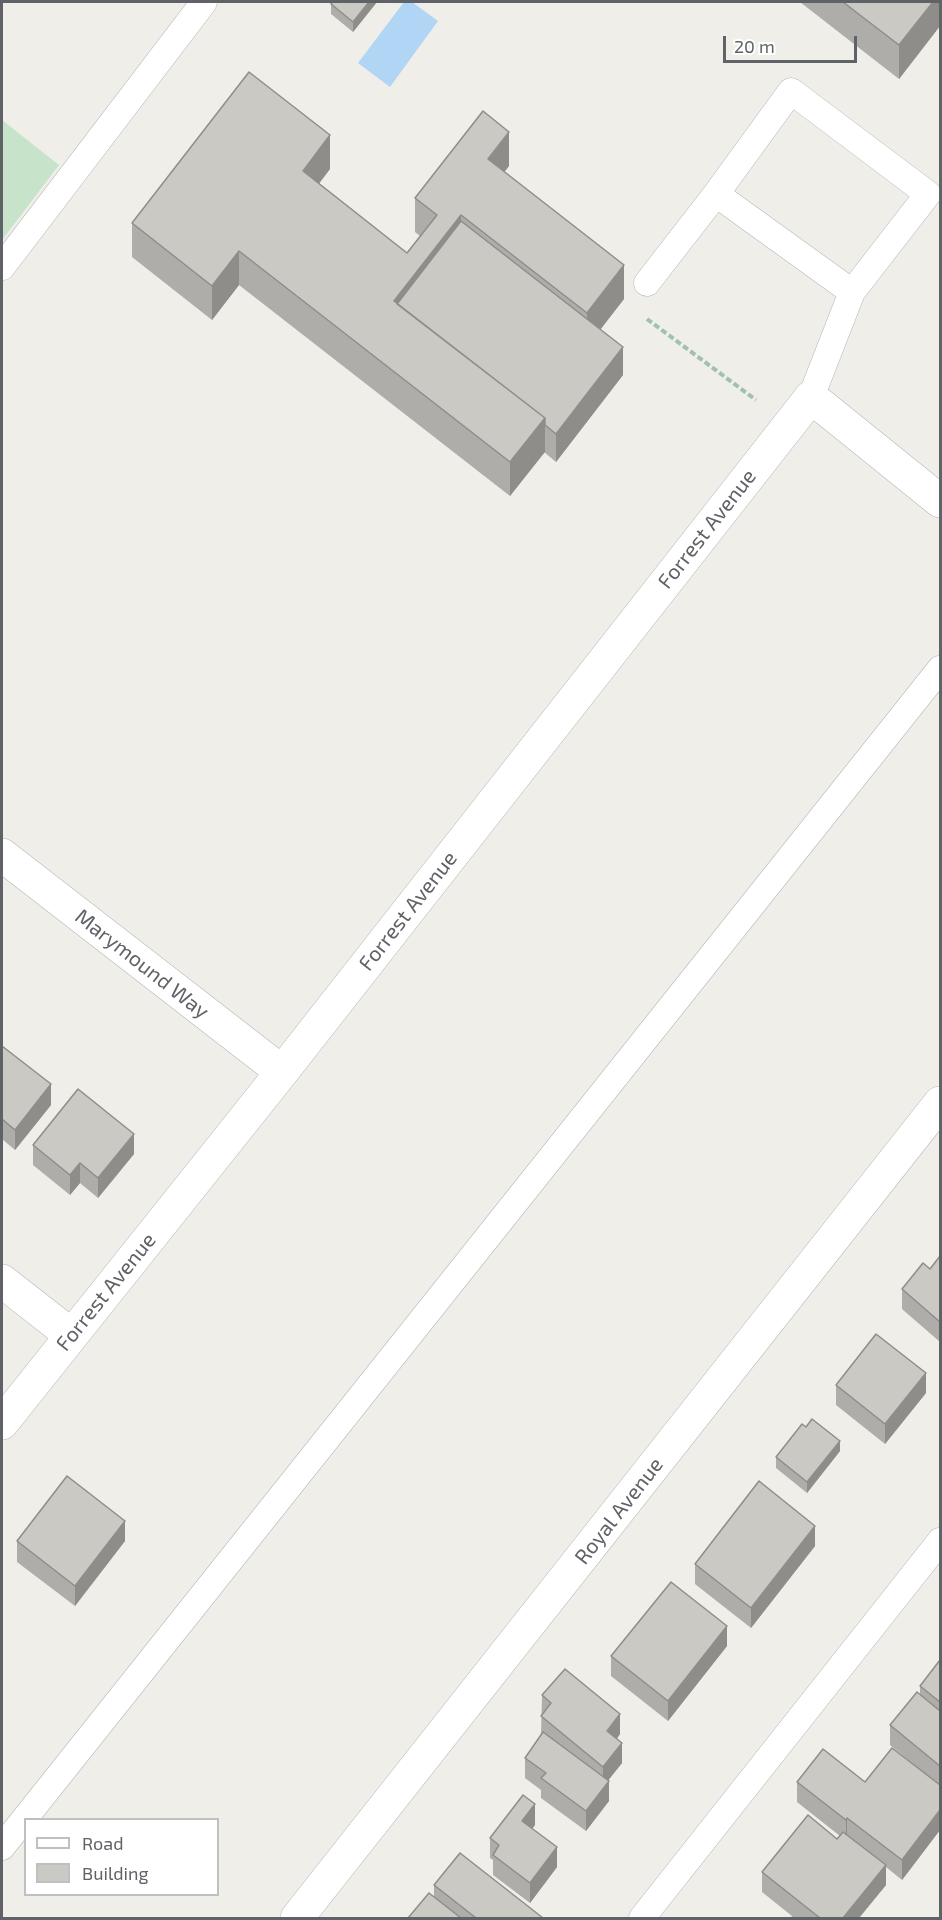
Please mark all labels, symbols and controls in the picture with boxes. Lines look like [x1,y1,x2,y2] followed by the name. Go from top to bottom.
[726,24,860,62] scale bar
[734,35,775,57] text: 20 m
[653,464,761,594] street label: Forrest Avenue
[354,846,462,976] street label: Forrest Avenue
[70,904,214,1024] street label: Marymound Way
[51,1228,161,1356] street label: Forrest Avenue
[570,1453,668,1569] street label: Royal Avenue
[24,1818,219,1896] legend
[82,1832,123,1854] text: Road
[82,1862,149,1884] text: Building

